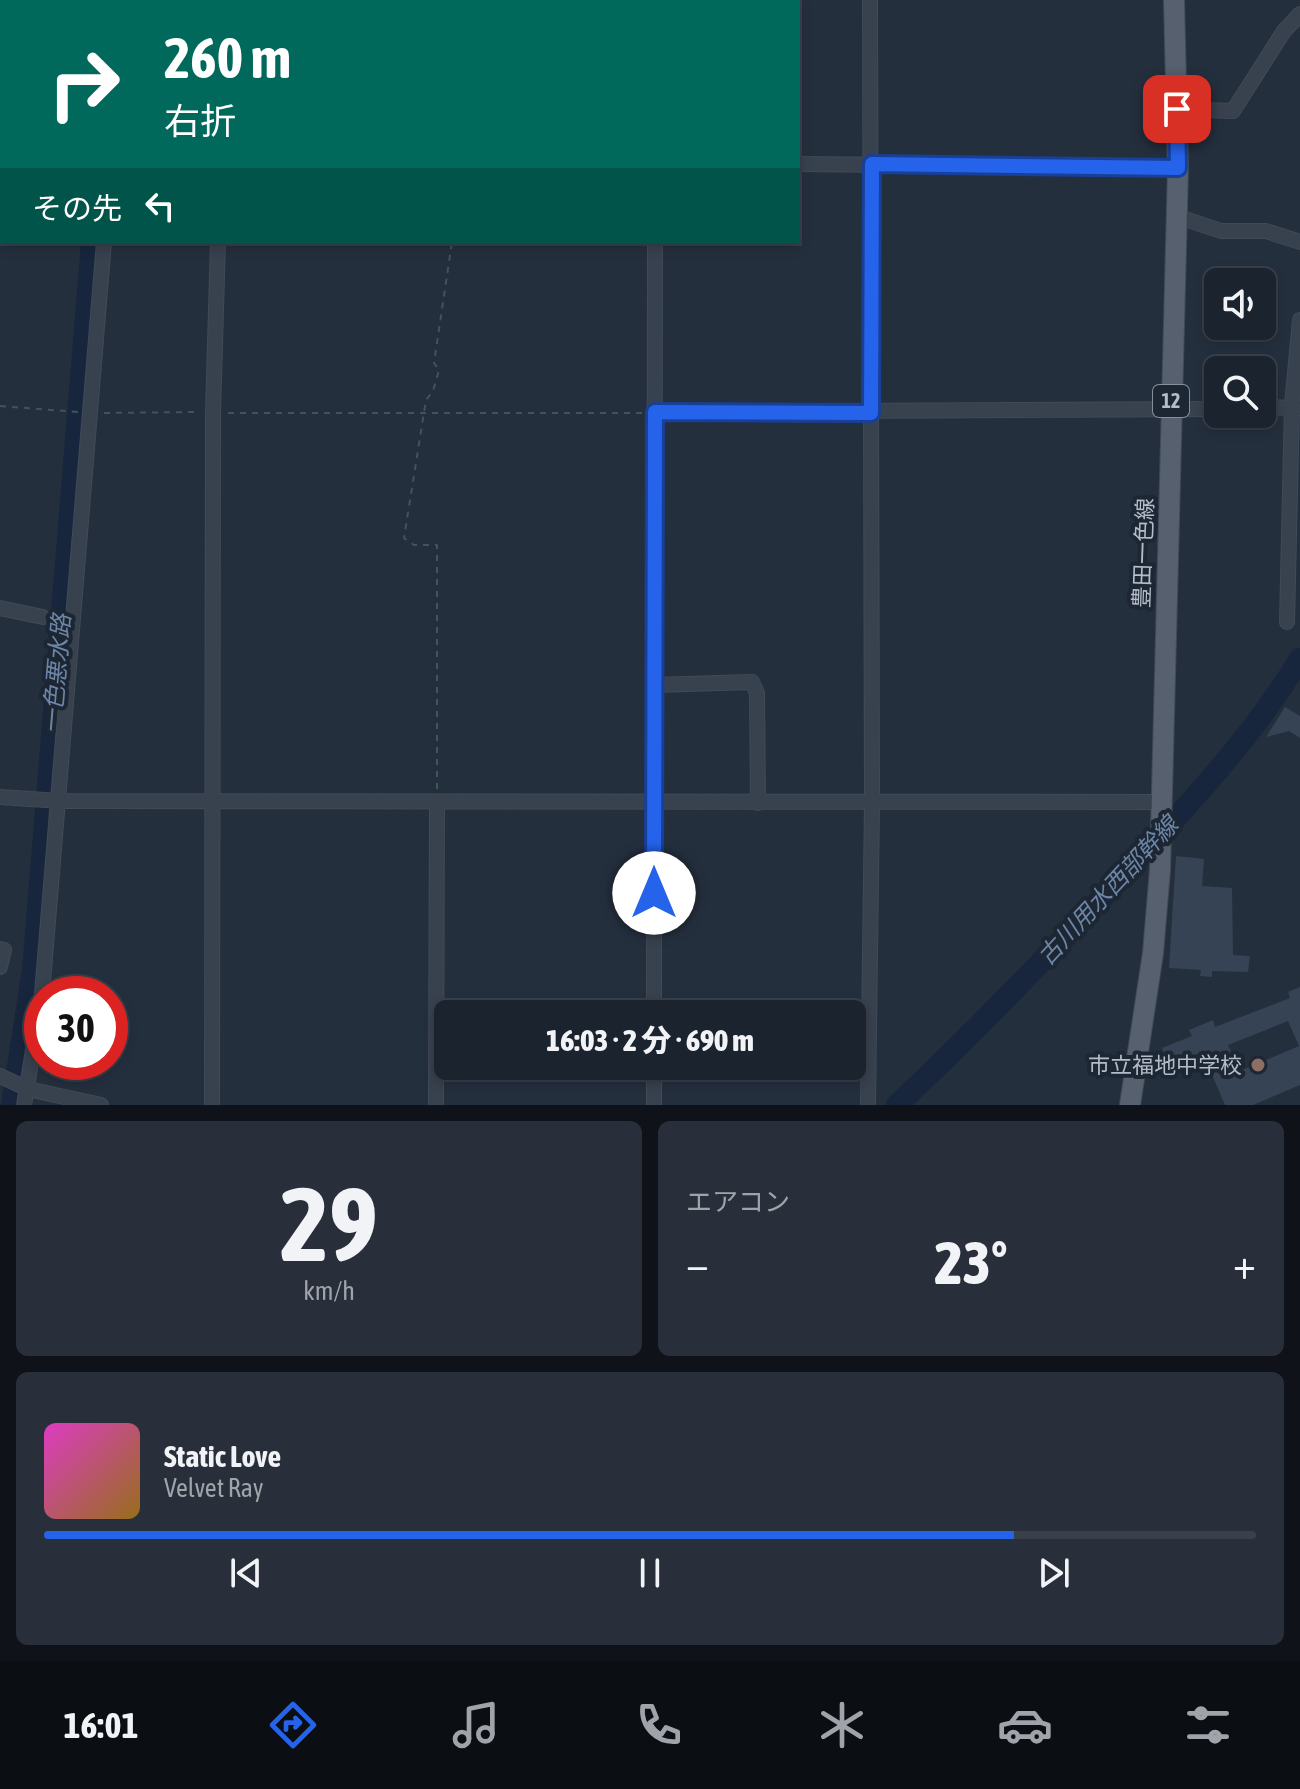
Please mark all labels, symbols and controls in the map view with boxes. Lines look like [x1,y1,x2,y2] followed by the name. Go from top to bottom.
[164,26,291,90] text: 260 m
[32,32,136,136] icon: right
[1143,75,1211,143] pin
[1155,87,1199,131] icon: arrive
[164,100,236,142] text: 右折
[138,184,182,228] icon: left
[32,191,122,225] text: その先
[1204,268,1276,428] map controls
[1204,268,1276,340] button: sound
[1204,356,1276,428] button: search
[1153,385,1189,417] road number: 12
[1128,498,1158,608] street label: 豊田一色線
[38,611,75,735] water label: 一色悪水路
[1032,809,1185,970] water label: 古川用水西部幹線
[612,851,696,935] position arrow
[24,976,128,1080] speed limit sign: 30
[546,1023,754,1057] text: 16:03 · 2 分 · 690 m
[1088,1052,1242,1078] place label: 市立福地中学校
[1249,1056,1267,1074] marker: 市立福地中学校
[280,1164,378,1283] text: 29
[686,1187,790,1217] text: エアコン
[935,1228,1007,1297] text: 23°
[686,1238,709,1288] text: −
[1233,1238,1256,1288] text: +
[303,1276,355,1306] text: km/h
[164,1439,281,1473] text: Static Love
[164,1473,264,1503] text: Velvet Ray
[224,1551,268,1595] icon: previous
[628,1551,672,1595] icon: pause
[1032,1551,1076,1595] icon: next
[265,1697,321,1753] icon: directions
[448,1697,504,1753] icon: music
[631,1697,687,1753] icon: phone
[814,1697,870,1753] icon: climate
[997,1697,1053,1753] icon: car
[1180,1697,1236,1753] icon: filters
[64,1704,138,1746] text: 16:01

